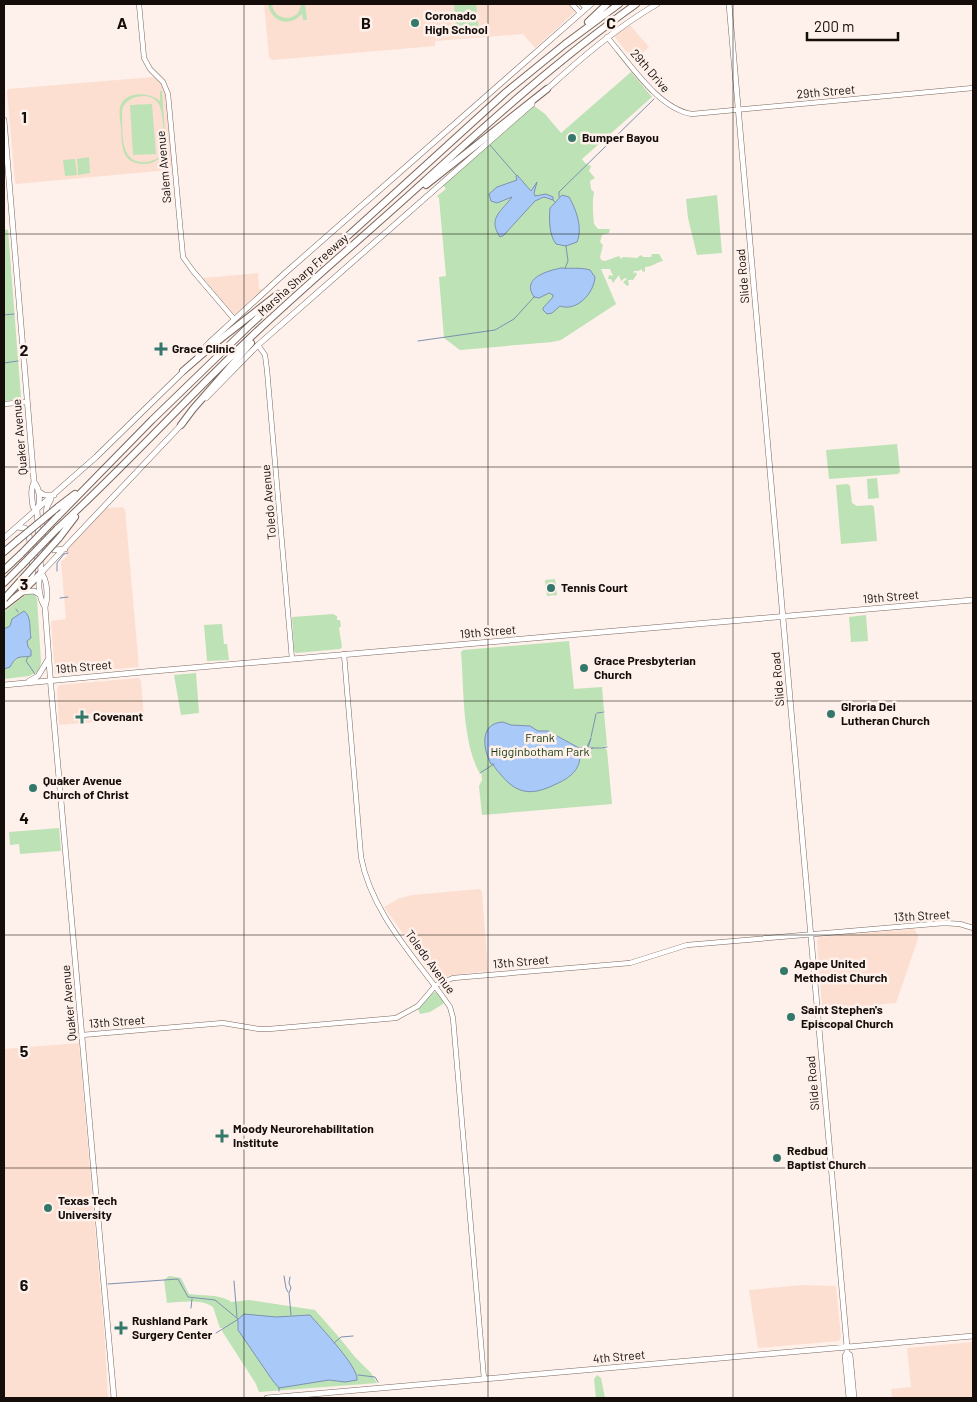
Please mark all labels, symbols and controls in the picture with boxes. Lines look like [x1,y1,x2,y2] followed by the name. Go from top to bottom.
[425,8,488,36] place label: Coronado High School
[807,10,898,42] scale bar
[117,13,128,32] text: A
[361,13,371,32] text: B
[606,13,616,32] text: C
[409,17,421,29] marker: Coronado High School
[814,17,854,35] text: 200 m
[628,46,673,95] street label: 29th Drive
[796,81,856,101] street label: 29th Street
[21,107,27,126] text: 1
[153,130,173,204] street label: Salem Avenue
[582,130,659,144] place label: Bumper Bayou
[566,132,578,144] marker: Bumper Bayou
[254,230,351,318] street label: Marsha Sharp Freeway
[733,248,751,304] street label: Slide Road
[20,340,29,359] text: 2
[172,341,235,355] place label: Grace Clinic
[154,342,168,356] marker: Grace Clinic
[9,398,29,476] street label: Quaker Avenue
[258,464,278,540] street label: Toledo Avenue
[20,574,28,593] text: 3
[561,580,628,594] place label: Tennis Court
[545,582,557,594] marker: Tennis Court
[862,587,920,605] street label: 19th Street
[459,622,517,640] street label: 19th Street
[768,651,786,707] street label: Slide Road
[594,653,696,681] place label: Grace Presbyterian Church
[55,657,113,675] street label: 19th Street
[578,662,590,674] marker: Grace Presbyterian Church
[841,699,930,727] place label: Glroria Dei Lutheran Church
[825,708,837,720] marker: Glroria Dei Lutheran Church
[93,709,143,723] place label: Covenant
[75,710,89,724] marker: Covenant
[490,730,590,758] park label: Frank Higginbotham Park
[43,773,129,801] place label: Quaker Avenue Church of Christ
[27,782,39,794] marker: Quaker Avenue Church of Christ
[19,808,29,827] text: 4
[893,907,950,923] street label: 13th Street
[403,927,459,996] street label: Toledo Avenue
[492,952,550,970] street label: 13th Street
[794,956,887,984] place label: Agape United Methodist Church
[58,964,78,1042] street label: Quaker Avenue
[778,965,790,977] marker: Agape United Methodist Church
[801,1002,893,1030] place label: Saint Stephen's Episcopal Church
[785,1011,797,1023] marker: Saint Stephen's Episcopal Church
[88,1012,146,1030] street label: 13th Street
[20,1041,29,1060] text: 5
[803,1055,821,1111] street label: Slide Road
[233,1121,374,1149] place label: Moody Neurorehabilitation Institute
[215,1129,229,1143] marker: Moody Neurorehabilitation Institute
[787,1143,866,1171] place label: Redbud Baptist Church
[771,1152,783,1164] marker: Redbud Baptist Church
[58,1193,117,1221] place label: Texas Tech University
[42,1202,54,1214] marker: Texas Tech University
[20,1275,29,1294] text: 6
[132,1313,213,1341] place label: Rushland Park Surgery Center
[114,1321,128,1335] marker: Rushland Park Surgery Center
[592,1347,646,1365] street label: 4th Street

